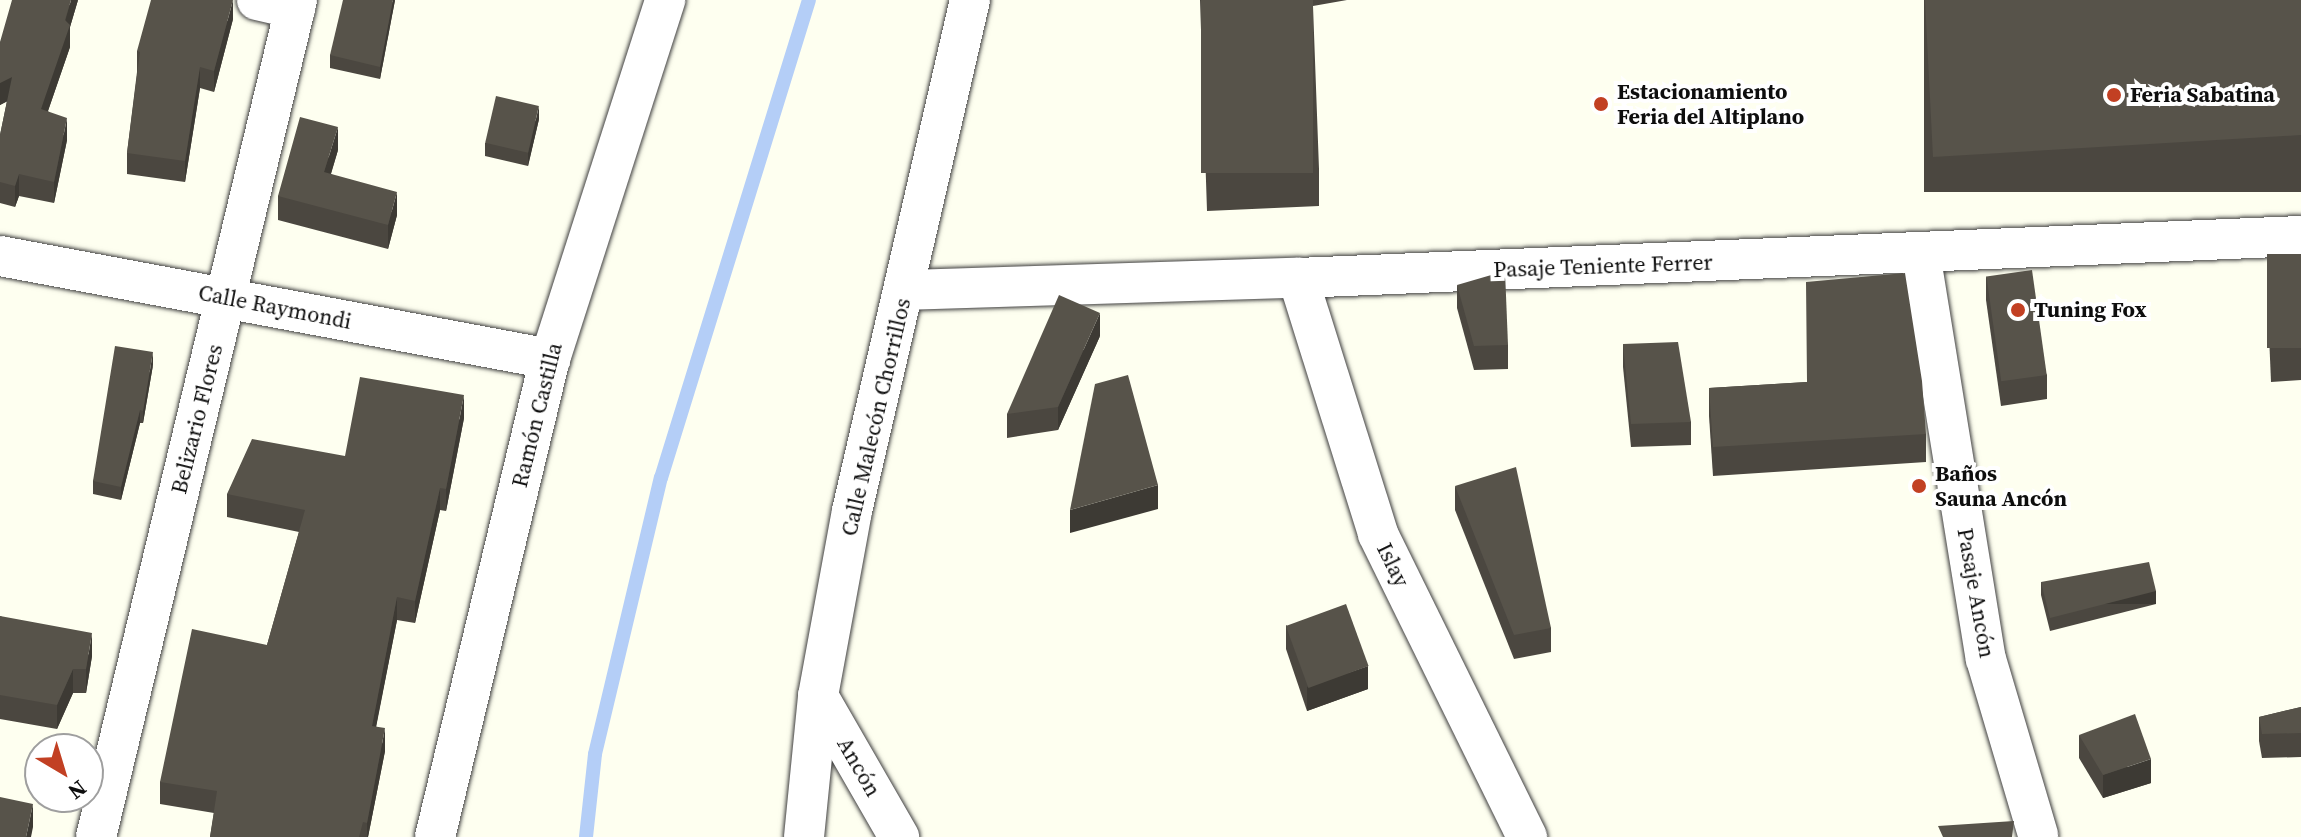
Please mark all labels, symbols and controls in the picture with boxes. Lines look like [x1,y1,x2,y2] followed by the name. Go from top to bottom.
[1617,78,1804,130] place label: Estacionamiento Feria del Altiplano
[2130,82,2275,108] place label: Feria Sabatina
[2105,86,2123,104] marker: Feria Sabatina
[1592,95,1610,113] marker: Estacionamiento Feria del Altiplano
[1493,249,1713,283] street label: Pasaje Teniente Ferrer
[196,279,354,335] street label: Calle Raymondi
[836,296,916,538] street label: Calle Malecón Chorrillos
[2034,297,2147,323] place label: Tuning Fox
[2009,301,2027,319] marker: Tuning Fox
[506,340,568,490] street label: Ramón Castilla
[166,341,228,497] street label: Belizario Flores
[1935,460,2067,512] place label: Baños Sauna Ancón
[1910,477,1928,495] marker: Baños Sauna Ancón
[1952,526,2000,660] street label: Pasaje Ancón
[1371,539,1415,591] street label: Islay
[24,733,104,813] north arrow
[832,733,886,801] street label: Ancón
[62,774,93,807] text: N

